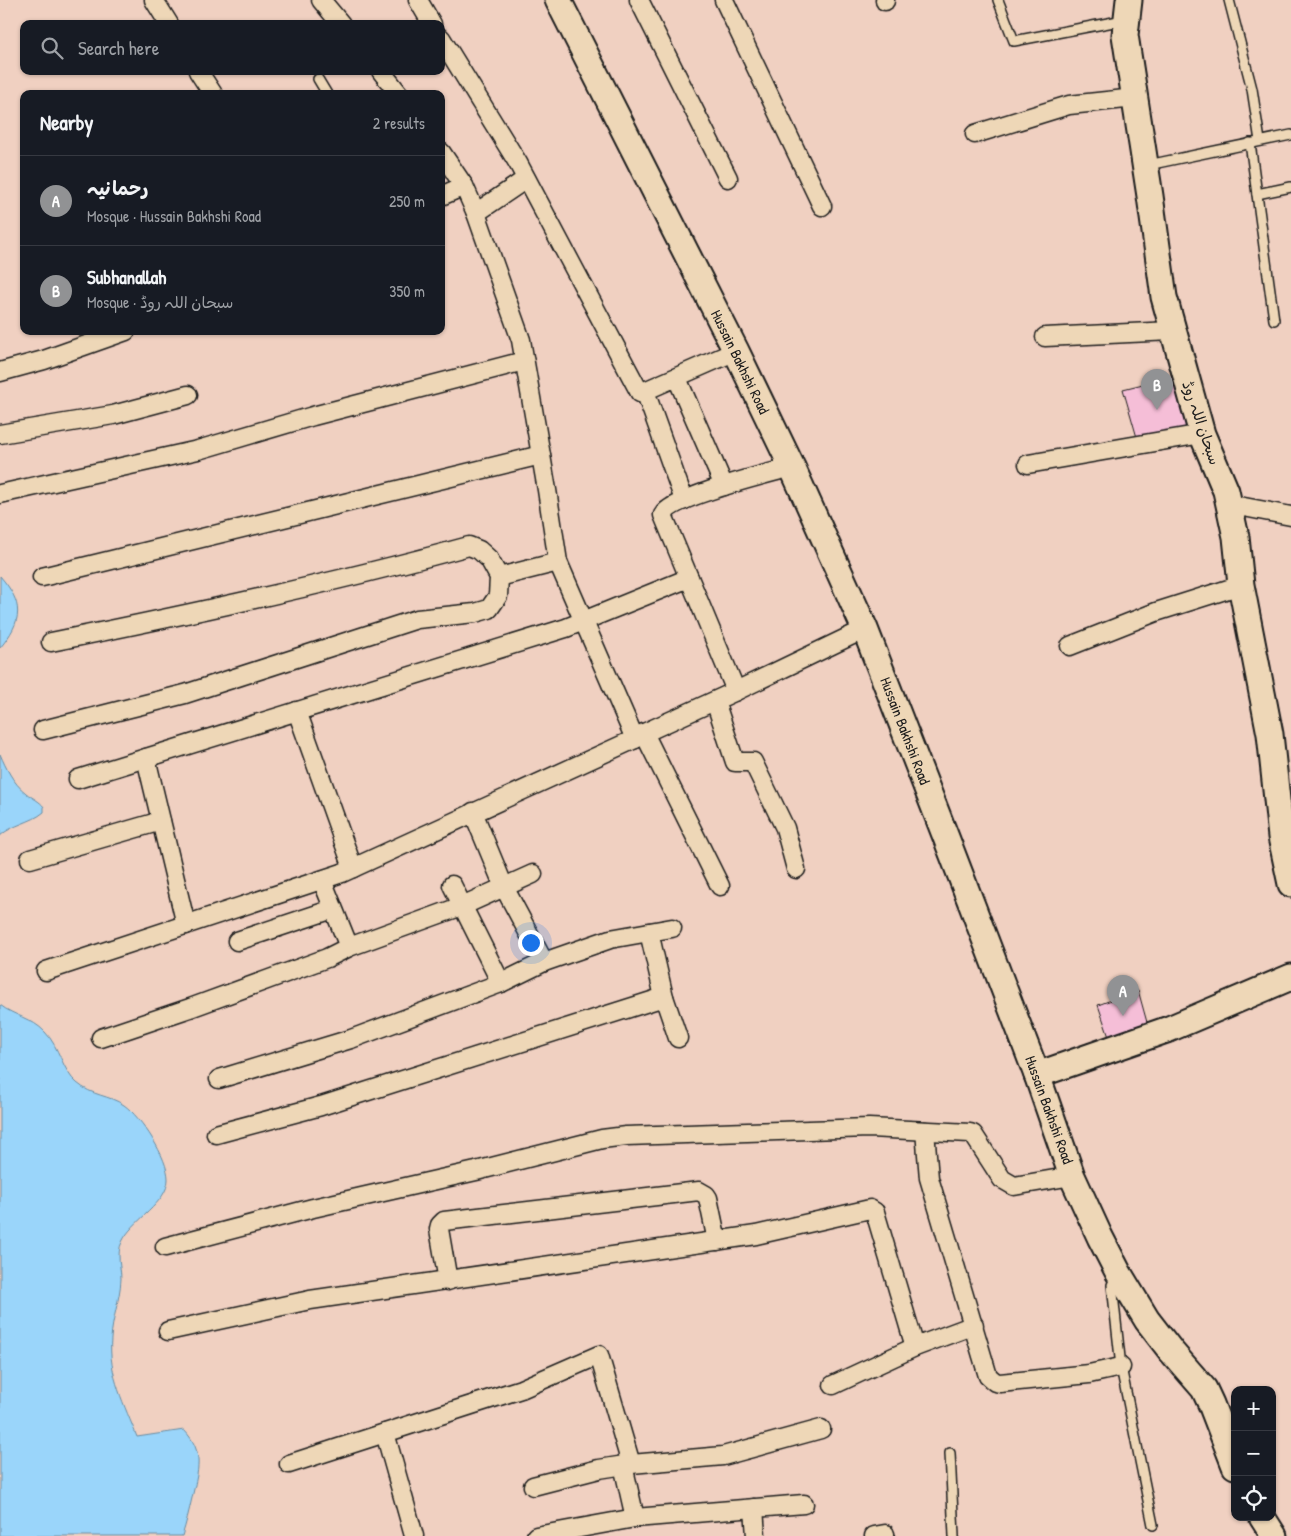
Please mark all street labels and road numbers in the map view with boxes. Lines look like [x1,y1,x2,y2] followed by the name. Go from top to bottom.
[706,306,775,418] street label: Hussain Bakhshi Road
[1177,378,1226,468] street label: سبحان اللہ روڈ
[875,674,936,788] street label: Hussain Bakhshi Road
[1020,1053,1079,1167] street label: Hussain Bakhshi Road

